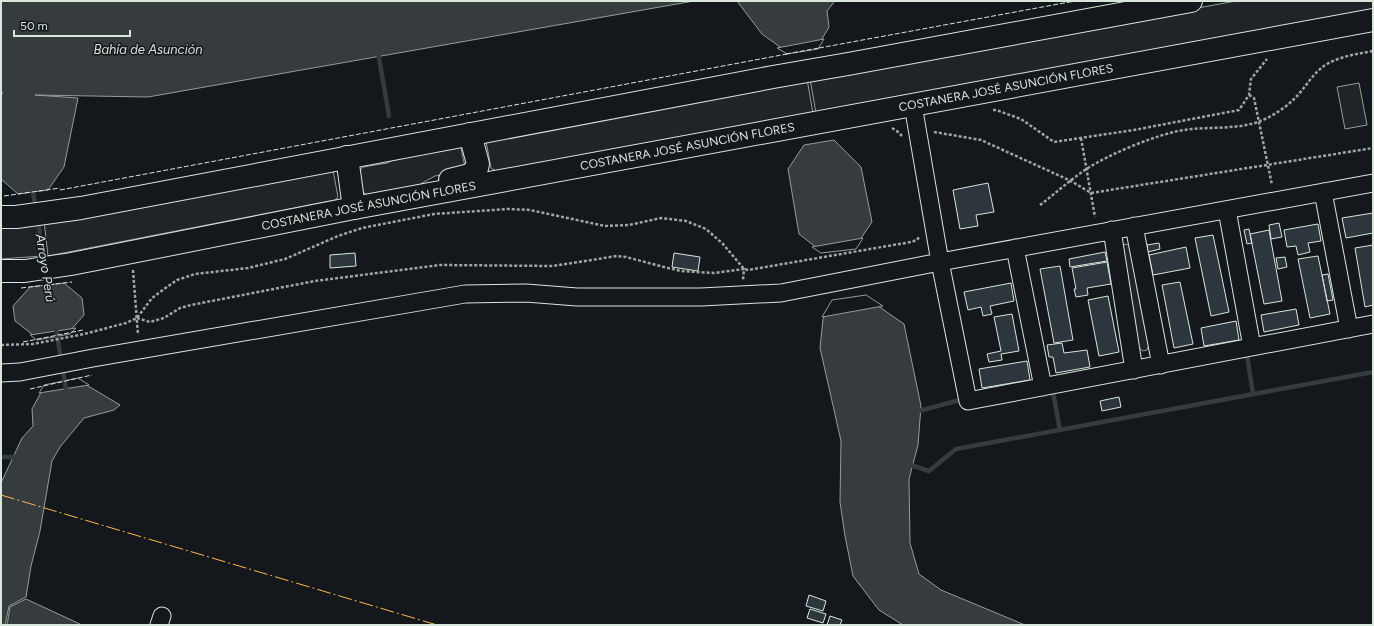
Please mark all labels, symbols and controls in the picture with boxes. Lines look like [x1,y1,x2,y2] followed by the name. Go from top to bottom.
[14,12,130,38] scale bar
[20,19,48,33] text: 50 m
[93,42,203,57] water label: Bahía de Asunción
[898,61,1114,114] street label: COSTANERA JOSÉ ASUNCIÓN FLORES
[579,120,796,173] street label: COSTANERA JOSÉ ASUNCIÓN FLORES
[260,179,477,233] street label: COSTANERA JOSÉ ASUNCIÓN FLORES
[33,232,58,303] water label: Arroyo Perú

